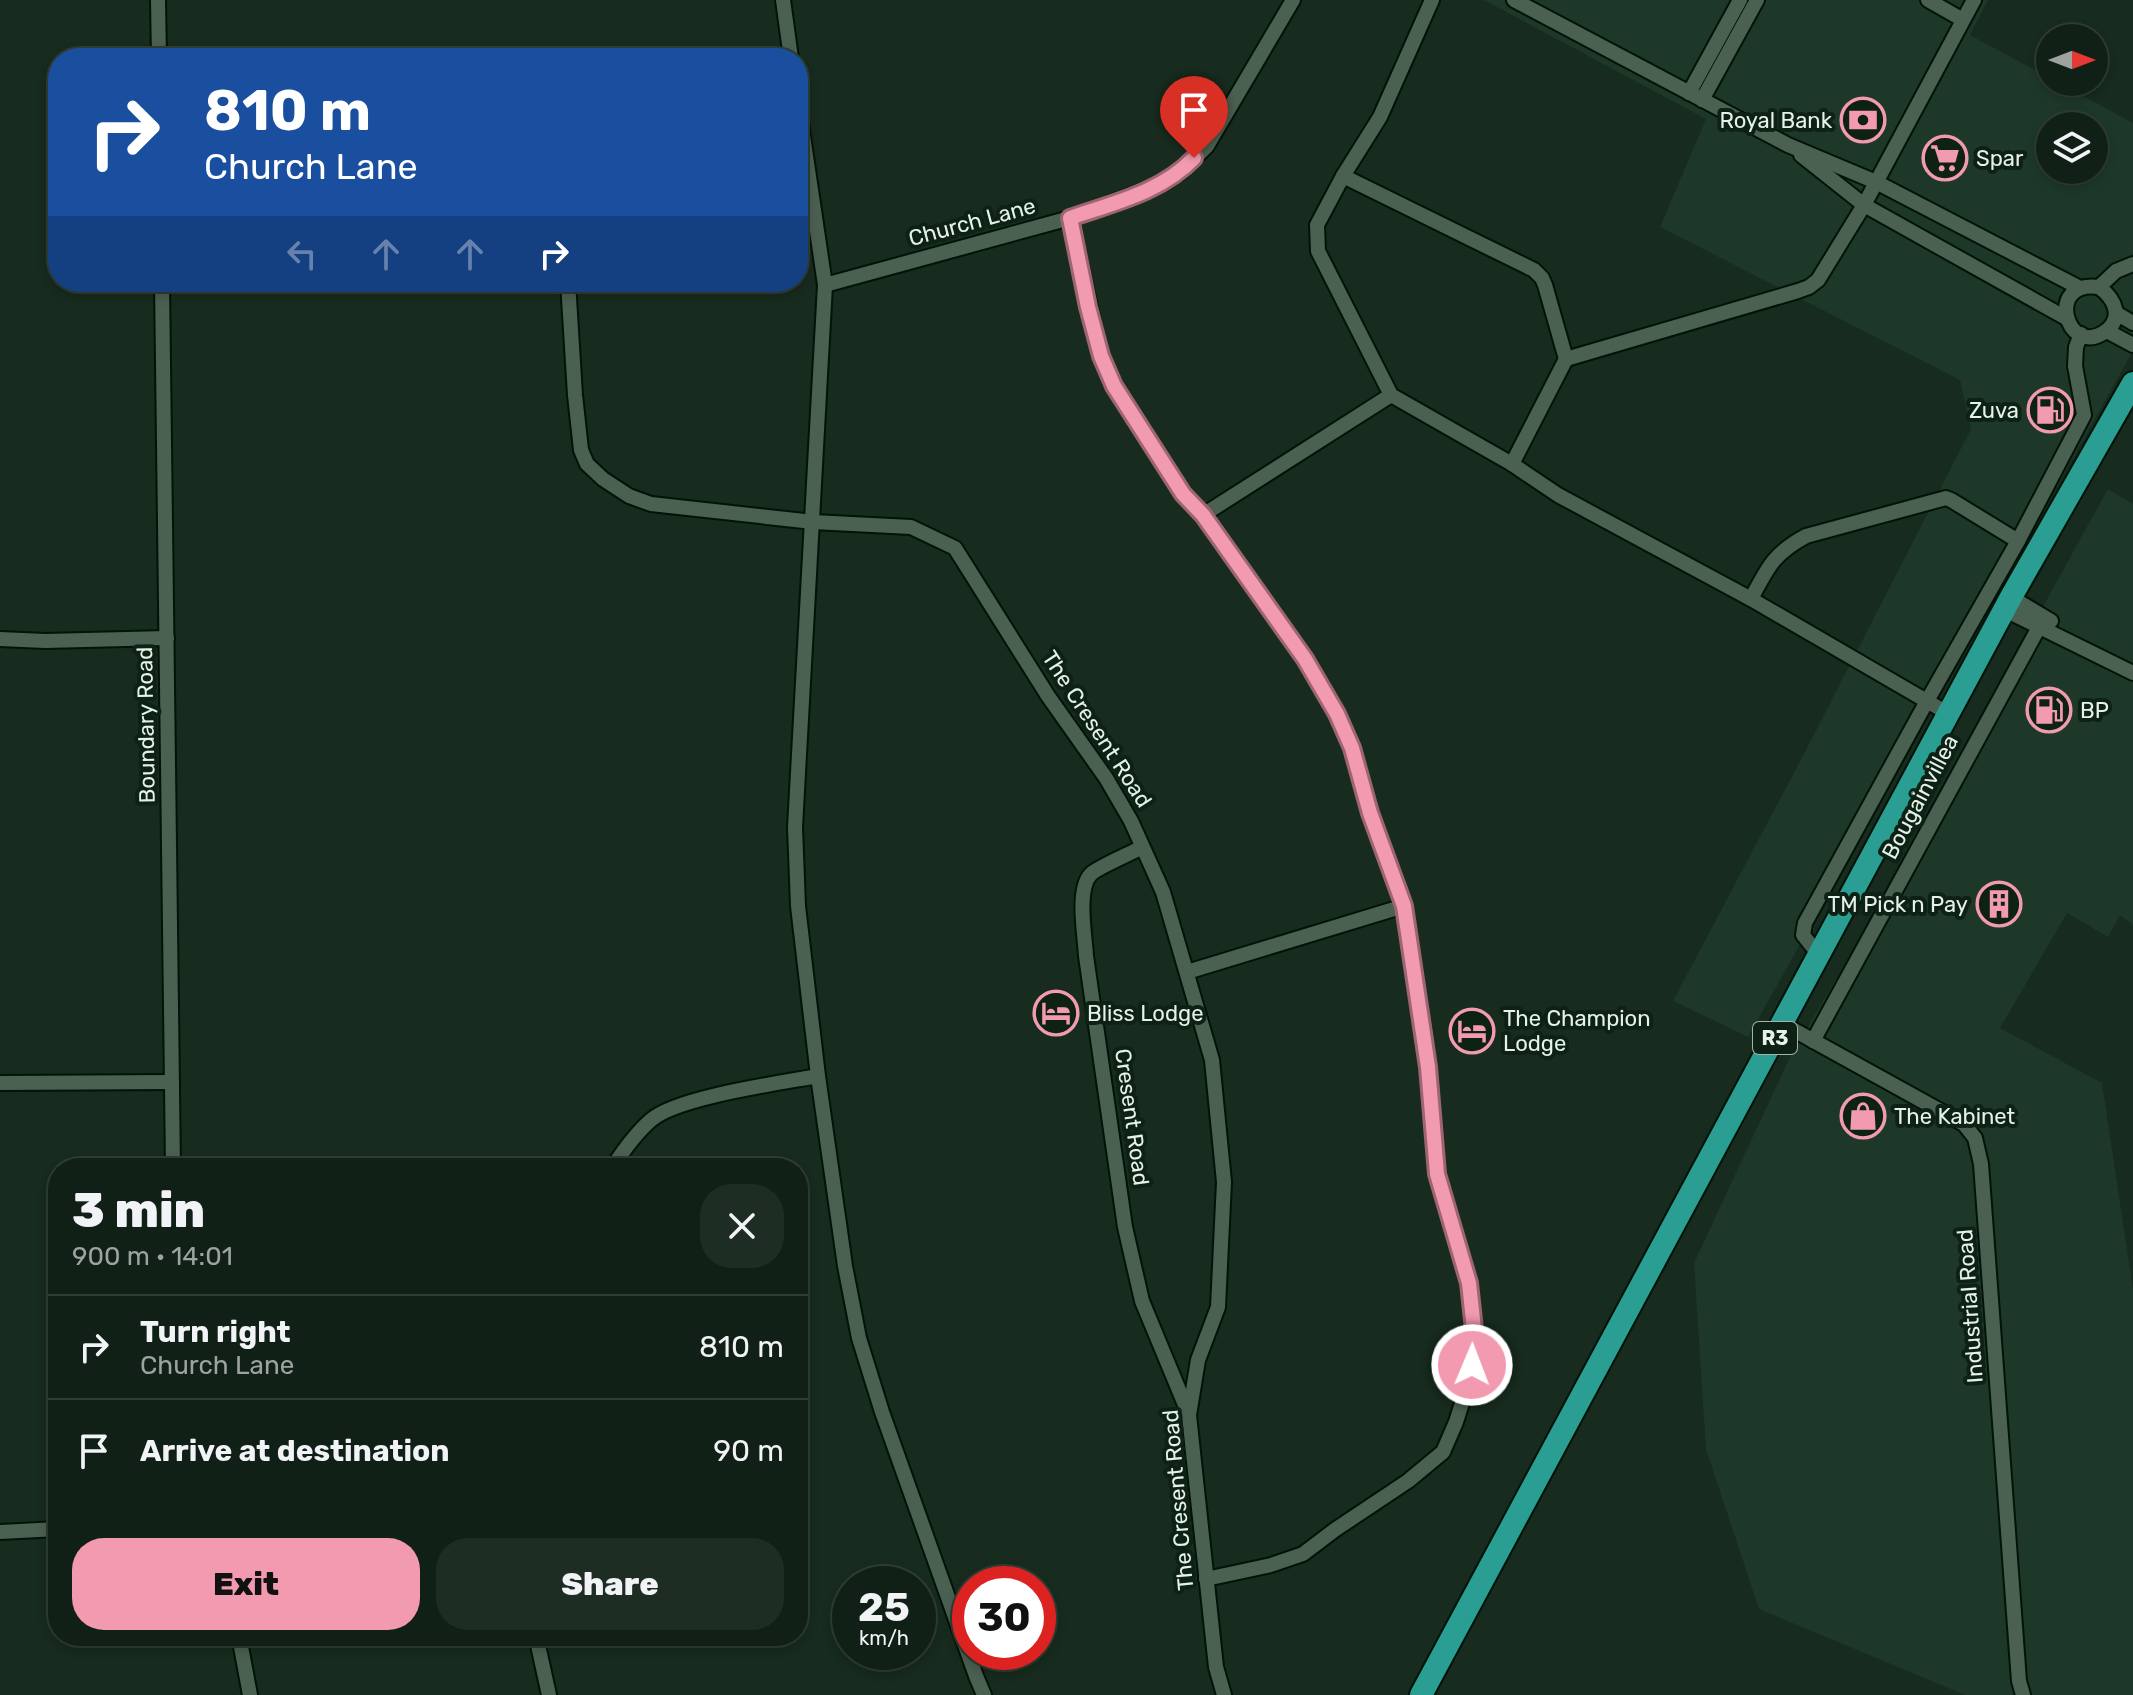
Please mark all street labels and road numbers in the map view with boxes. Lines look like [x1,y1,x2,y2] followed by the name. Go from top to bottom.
[905,192,1039,252] street label: Church Lane
[131,646,161,804] street label: Boundary Road
[1036,646,1158,812] street label: The Cresent Road
[1876,730,1964,864] street label: Bougainvillea
[1753,1022,1797,1054] road number: R3
[1109,1047,1155,1187] street label: Cresent Road
[1951,1228,1989,1384] street label: Industrial Road
[1157,1408,1199,1592] street label: The Cresent Road

